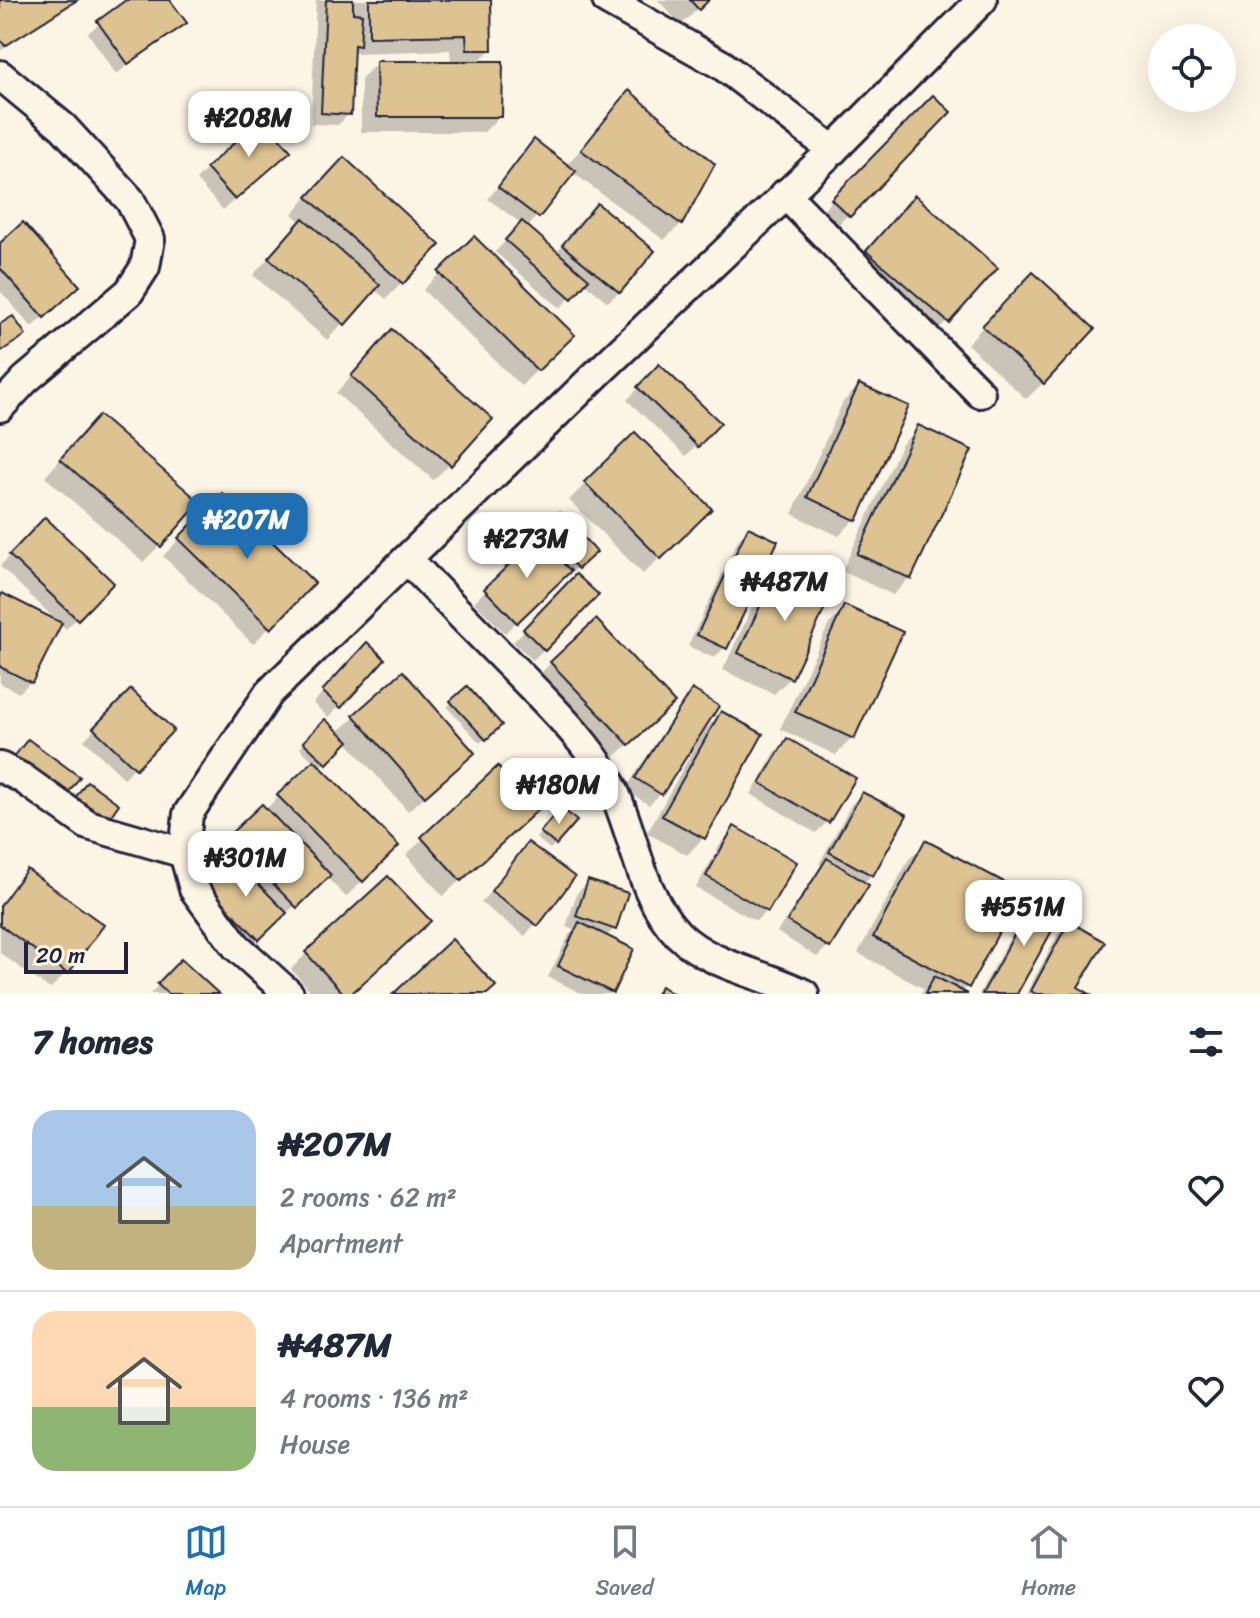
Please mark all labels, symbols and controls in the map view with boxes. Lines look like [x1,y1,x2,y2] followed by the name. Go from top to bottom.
[1148,24,1236,112] map controls
[1148,24,1236,112] button: locate
[193,91,305,159] pin: ₦208M
[206,94,292,140] text: ₦208M
[191,493,303,561] pin: ₦207M
[205,496,289,542] text: ₦207M
[471,512,583,580] pin: ₦273M
[486,515,568,561] text: ₦273M
[729,555,841,623] pin: ₦487M
[742,558,828,604] text: ₦487M
[503,758,615,826] pin: ₦180M
[518,761,600,807] text: ₦180M
[190,831,302,899] pin: ₦301M
[206,834,286,880] text: ₦301M
[968,880,1080,948] pin: ₦551M
[983,883,1065,929] text: ₦551M
[36,936,85,975] text: 20 m
[24,938,128,974] scale bar
[32,1012,153,1072] text: 7 homes
[1184,1020,1228,1064] icon: filters
[280,1114,391,1174] text: ₦207M
[96,1142,192,1238] icon: home
[1184,1168,1228,1212] icon: heart
[280,1174,457,1220] text: 2 rooms · 62 m²
[280,1220,403,1266] text: Apartment
[280,1315,392,1375] text: ₦487M
[96,1343,192,1439] icon: home
[1184,1369,1228,1413] icon: heart
[280,1375,468,1421] text: 4 rooms · 136 m²
[280,1421,350,1467] text: House
[184,1520,228,1607] tab: Map
[596,1520,654,1607] tab: Saved
[1021,1520,1076,1607] tab: Home

